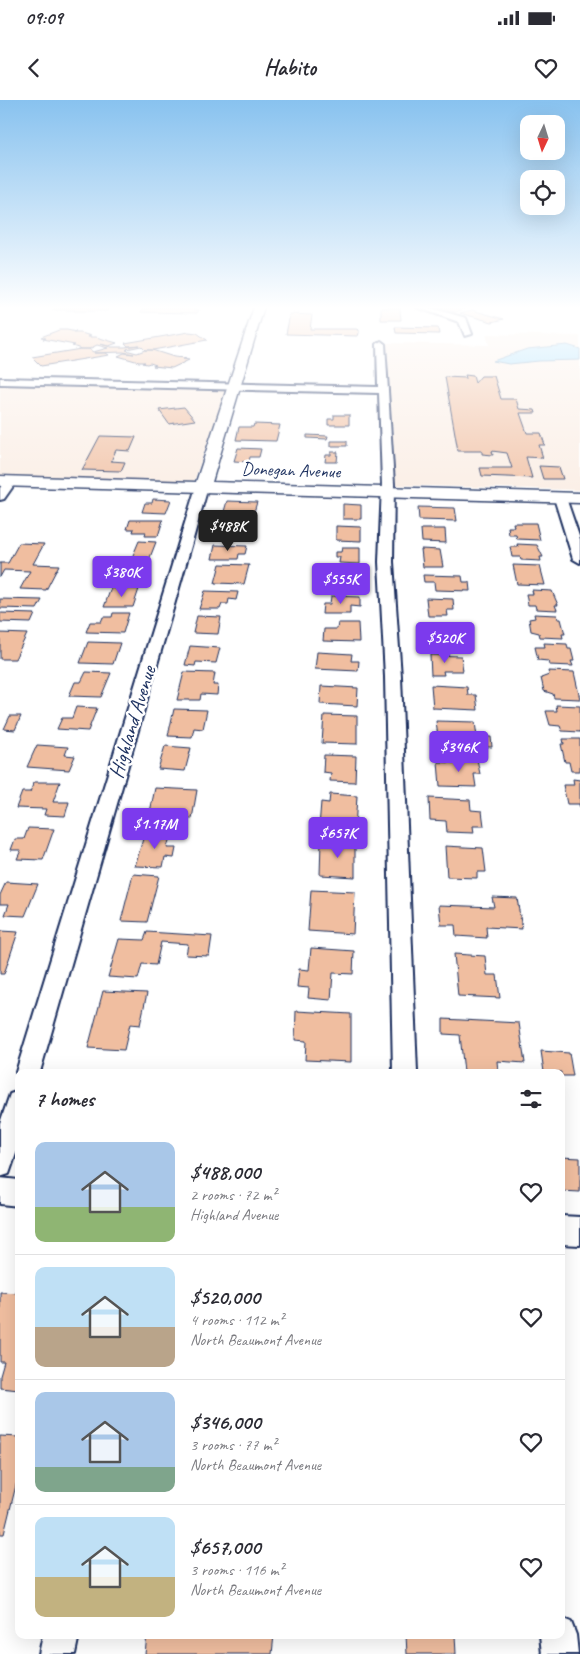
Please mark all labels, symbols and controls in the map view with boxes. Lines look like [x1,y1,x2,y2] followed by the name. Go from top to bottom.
[25,6,63,30] text: 09:09
[20,54,48,82] icon: back
[264,54,316,82] text: Habito
[532,54,560,82] icon: heart
[520,115,565,160] north arrow
[520,115,565,215] map controls
[520,170,565,215] button: locate
[241,457,342,483] street label: Donegan Avenue
[193,510,263,552] pin: $488K
[210,516,246,536] text: $488K
[87,556,157,598] pin: $380K
[104,562,140,582] text: $380K
[306,562,376,605] pin: $555K
[323,569,359,589] text: $555K
[410,622,480,664] pin: $520K
[427,628,463,648] text: $520K
[103,662,162,781] street label: Highland Avenue
[424,730,494,773] pin: $346K
[440,737,478,757] text: $346K
[114,808,196,850] pin: $1.17M
[133,814,177,834] text: $1.17M
[303,816,373,859] pin: $657K
[320,823,356,843] text: $657K
[517,1085,545,1113] icon: filters
[35,1086,94,1112] text: 7 homes
[190,1159,260,1185] text: $488,000
[75,1162,135,1222] icon: home
[517,1178,545,1206] icon: heart
[190,1185,276,1205] text: 2 rooms · 72 m²
[190,1205,278,1225] text: Highland Avenue
[190,1284,260,1310] text: $520,000
[75,1287,135,1347] icon: home
[517,1303,545,1331] icon: heart
[190,1310,284,1330] text: 4 rooms · 112 m²
[190,1330,321,1350] text: North Beaumont Avenue
[190,1409,261,1435] text: $346,000
[75,1412,135,1472] icon: home
[517,1428,545,1456] icon: heart
[190,1435,276,1455] text: 3 rooms · 77 m²
[190,1455,321,1475] text: North Beaumont Avenue
[190,1534,260,1560] text: $657,000
[75,1537,135,1597] icon: home
[517,1553,545,1581] icon: heart
[190,1560,284,1580] text: 3 rooms · 116 m²
[190,1580,321,1600] text: North Beaumont Avenue

